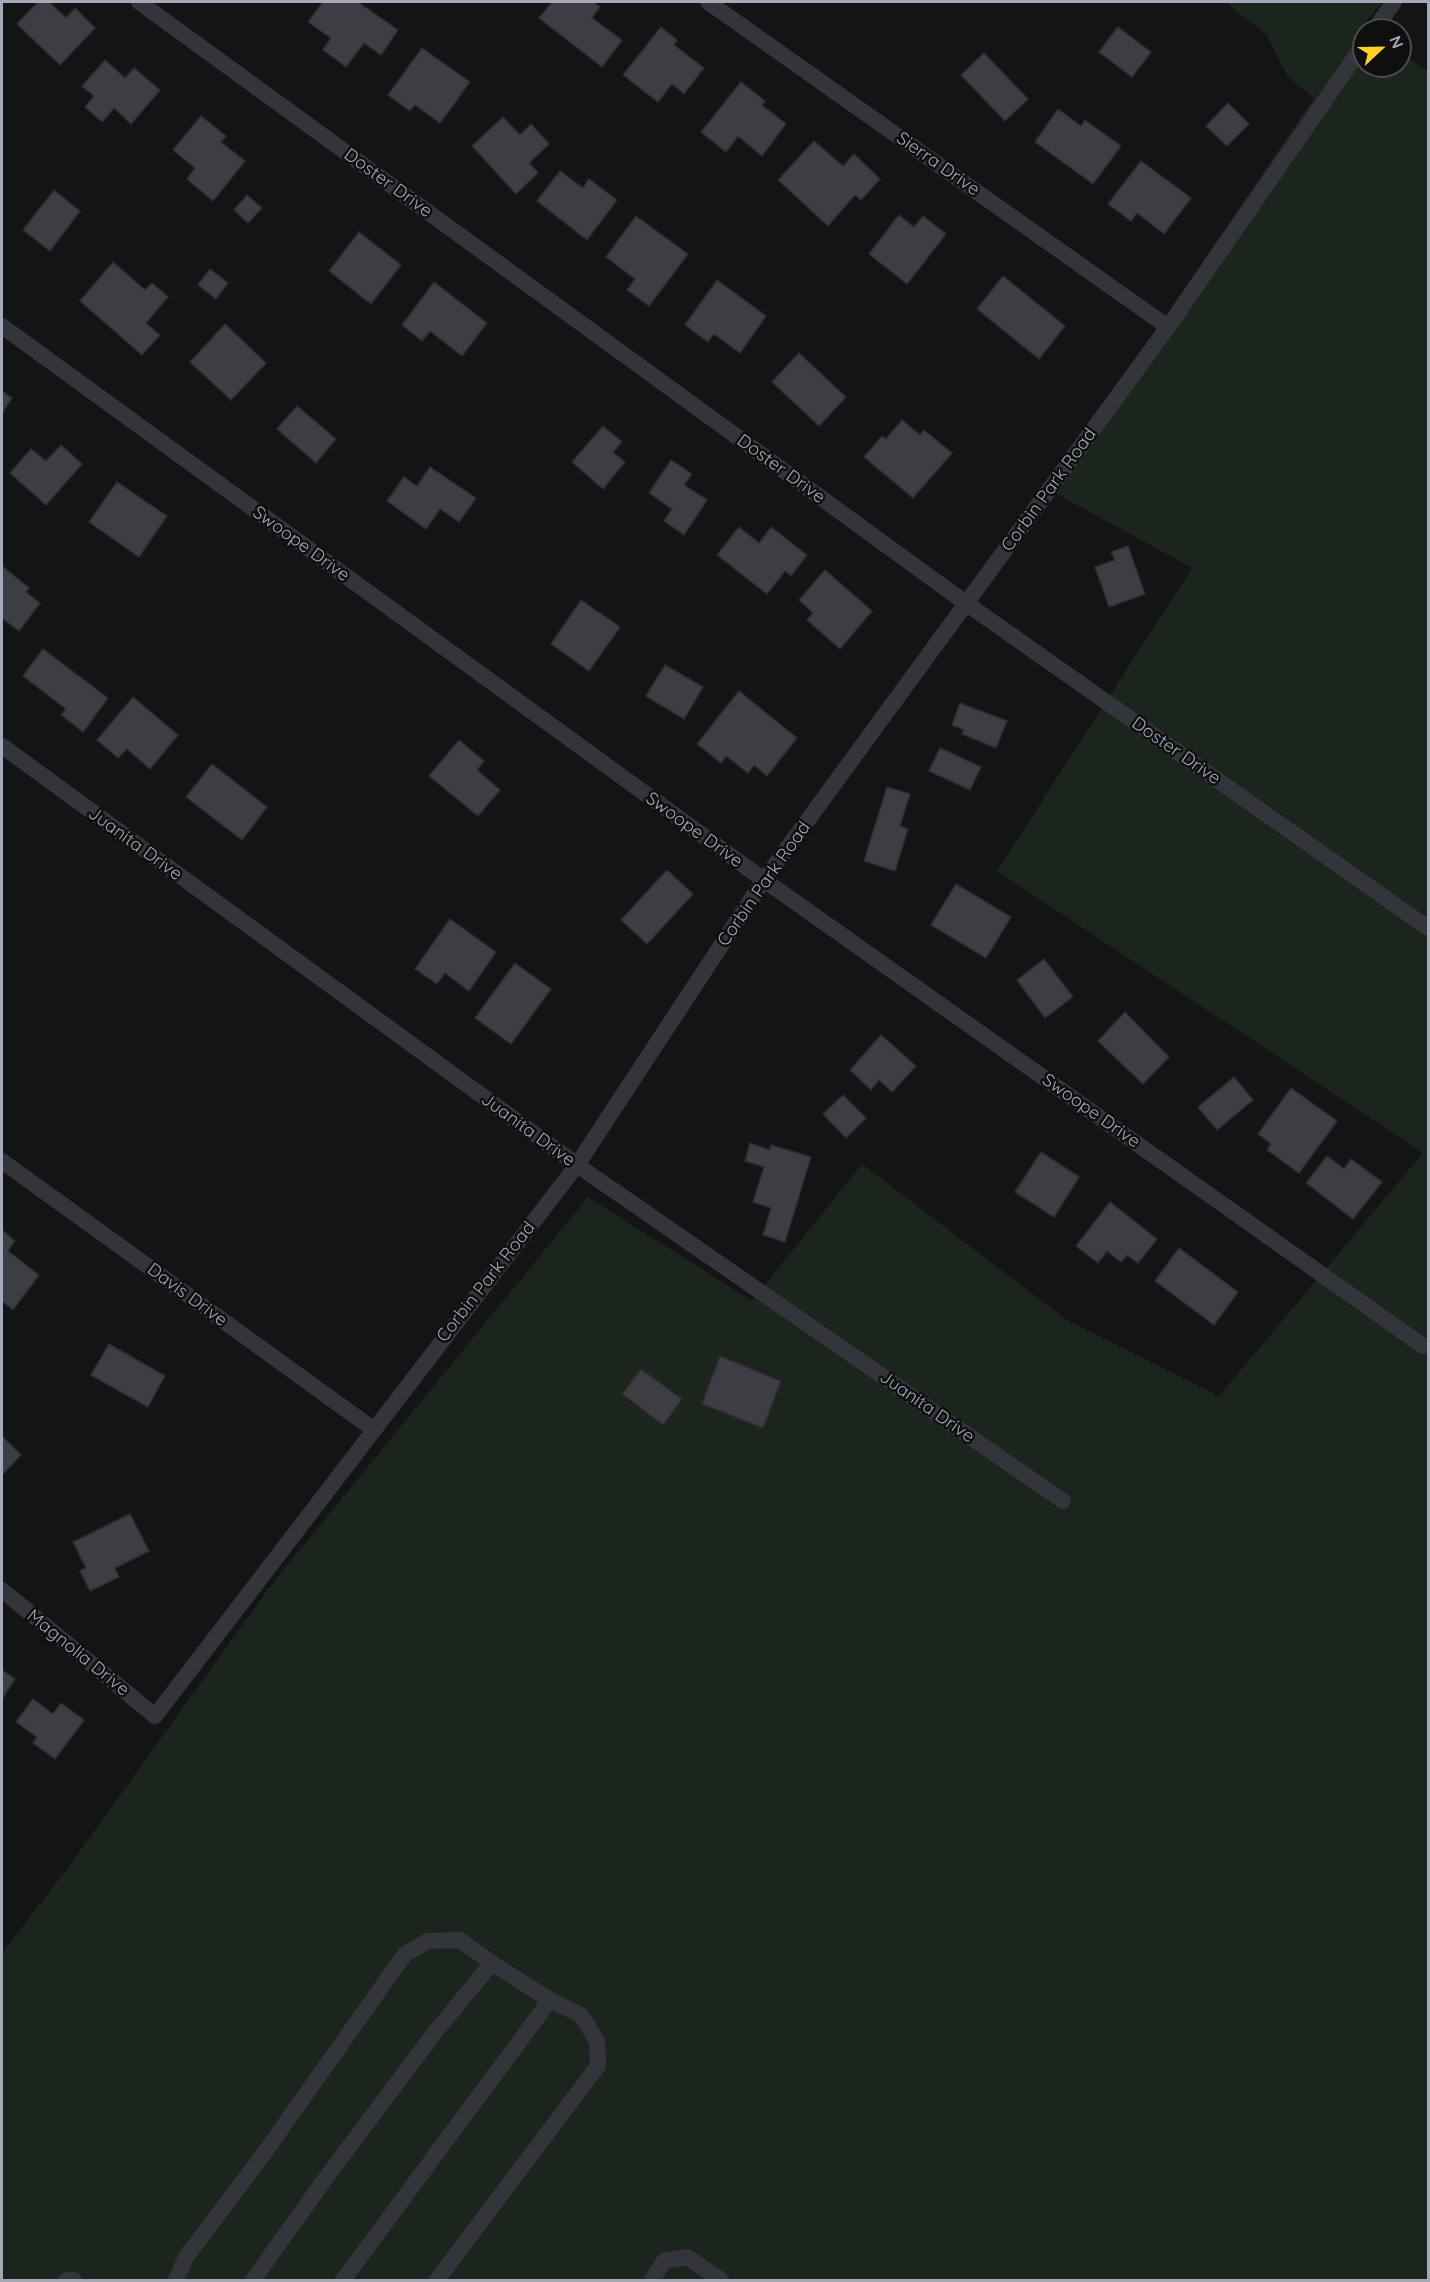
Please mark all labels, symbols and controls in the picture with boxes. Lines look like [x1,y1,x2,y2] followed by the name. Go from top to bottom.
[1352,18,1412,78] north arrow
[1385,33,1408,51] text: N
[892,127,984,201] street label: Sierra Drive
[340,144,436,222] street label: Doster Drive
[997,424,1101,556] street label: Corbin Park Road
[733,430,829,508] street label: Doster Drive
[248,502,354,586] street label: Swoope Drive
[1127,712,1225,790] street label: Doster Drive
[641,788,747,872] street label: Swoope Drive
[84,803,186,885] street label: Juanita Drive
[713,817,815,951] street label: Corbin Park Road
[1038,1069,1144,1153] street label: Swoope Drive
[477,1089,579,1171] street label: Juanita Drive
[432,1217,540,1347] street label: Corbin Park Road
[143,1259,231,1331] street label: Davis Drive
[875,1366,979,1448] street label: Juanita Drive
[22,1605,134,1701] street label: Magnolia Drive

